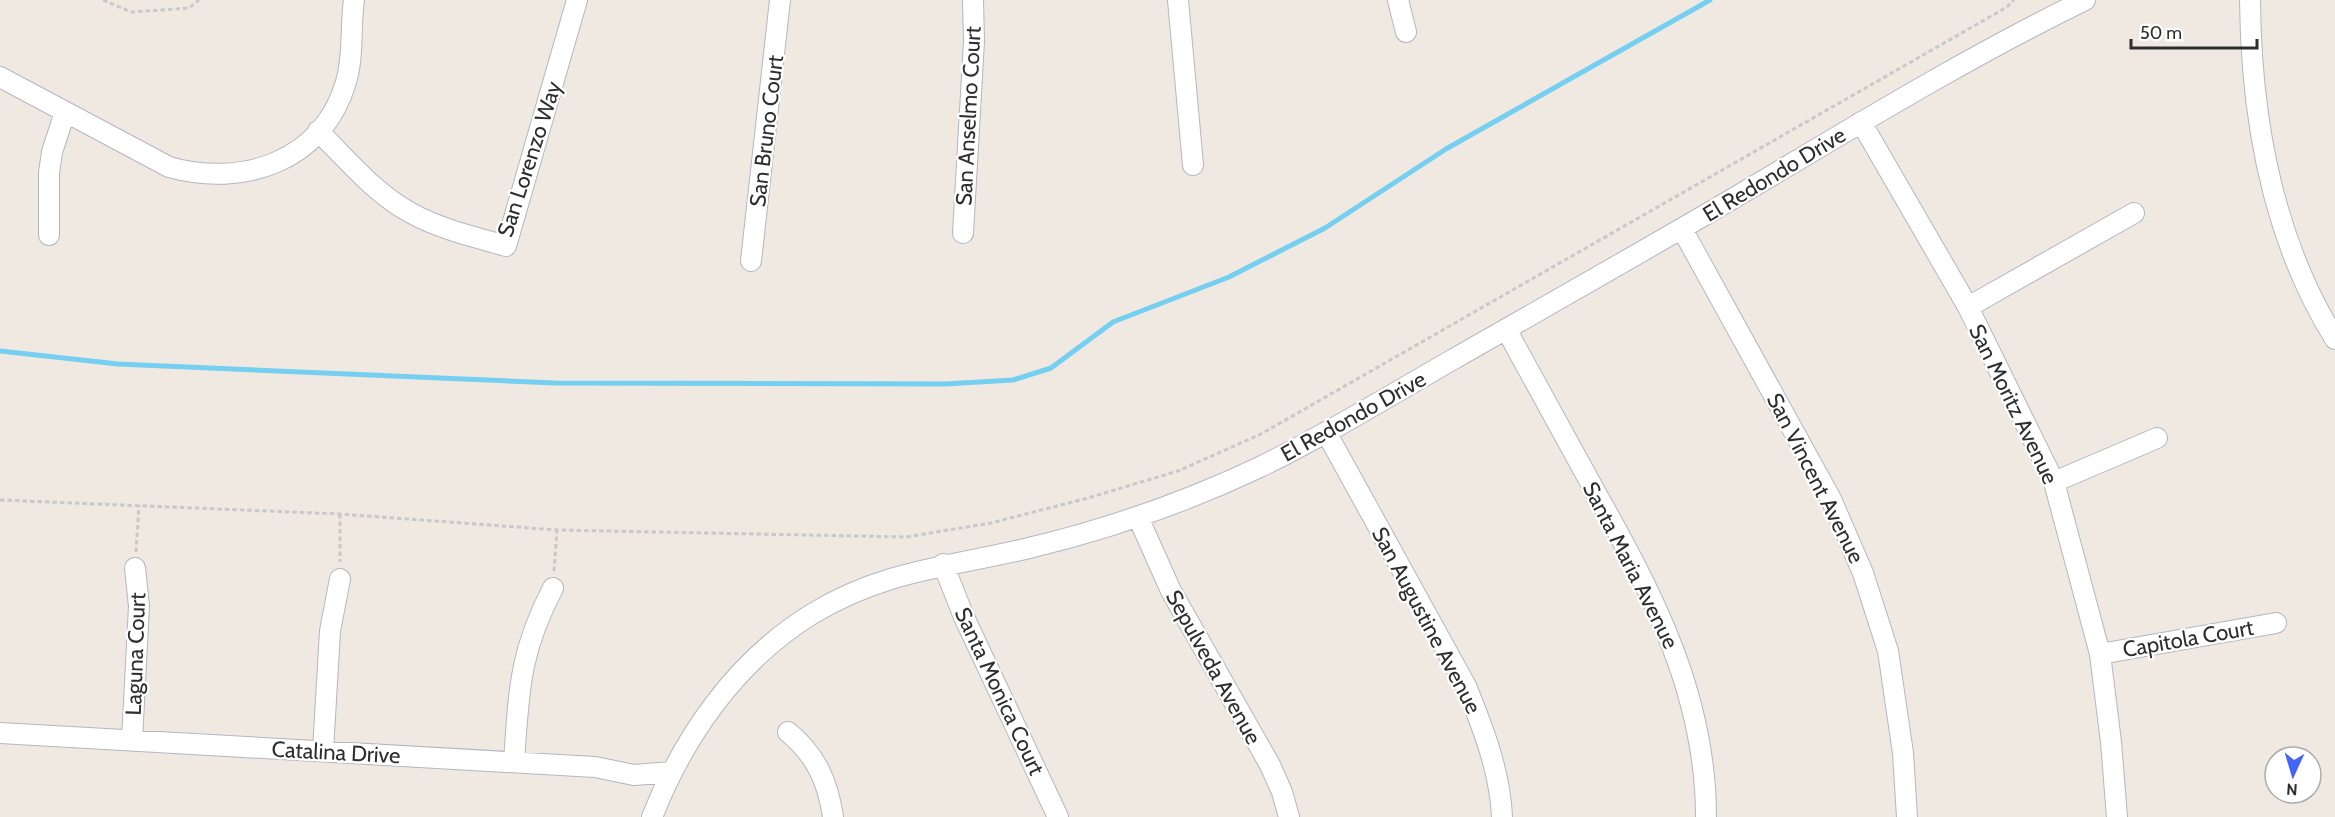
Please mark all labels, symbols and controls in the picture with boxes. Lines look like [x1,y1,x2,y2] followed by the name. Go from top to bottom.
[2131,12,2257,50] scale bar
[2140,22,2182,44] text: 50 m
[950,25,987,206] street label: San Anselmo Court
[744,53,789,209] street label: San Bruno Court
[492,78,567,240] street label: San Lorenzo Way
[1698,121,1850,228] street label: El Redondo Drive
[1963,320,2064,489] street label: San Moritz Avenue
[1276,365,1430,467] street label: El Redondo Drive
[1761,389,1870,568] street label: San Vincent Avenue
[1577,477,1684,653] street label: Santa Maria Avenue
[1366,522,1487,718] street label: San Augustine Avenue
[1160,585,1267,749] street label: Sepulveda Avenue
[120,591,151,716] street label: Laguna Court
[949,603,1050,780] street label: Santa Monica Court
[2121,614,2256,663] street label: Capitola Court
[271,736,401,769] street label: Catalina Drive
[2263,745,2323,805] north arrow
[2286,780,2298,799] text: N

